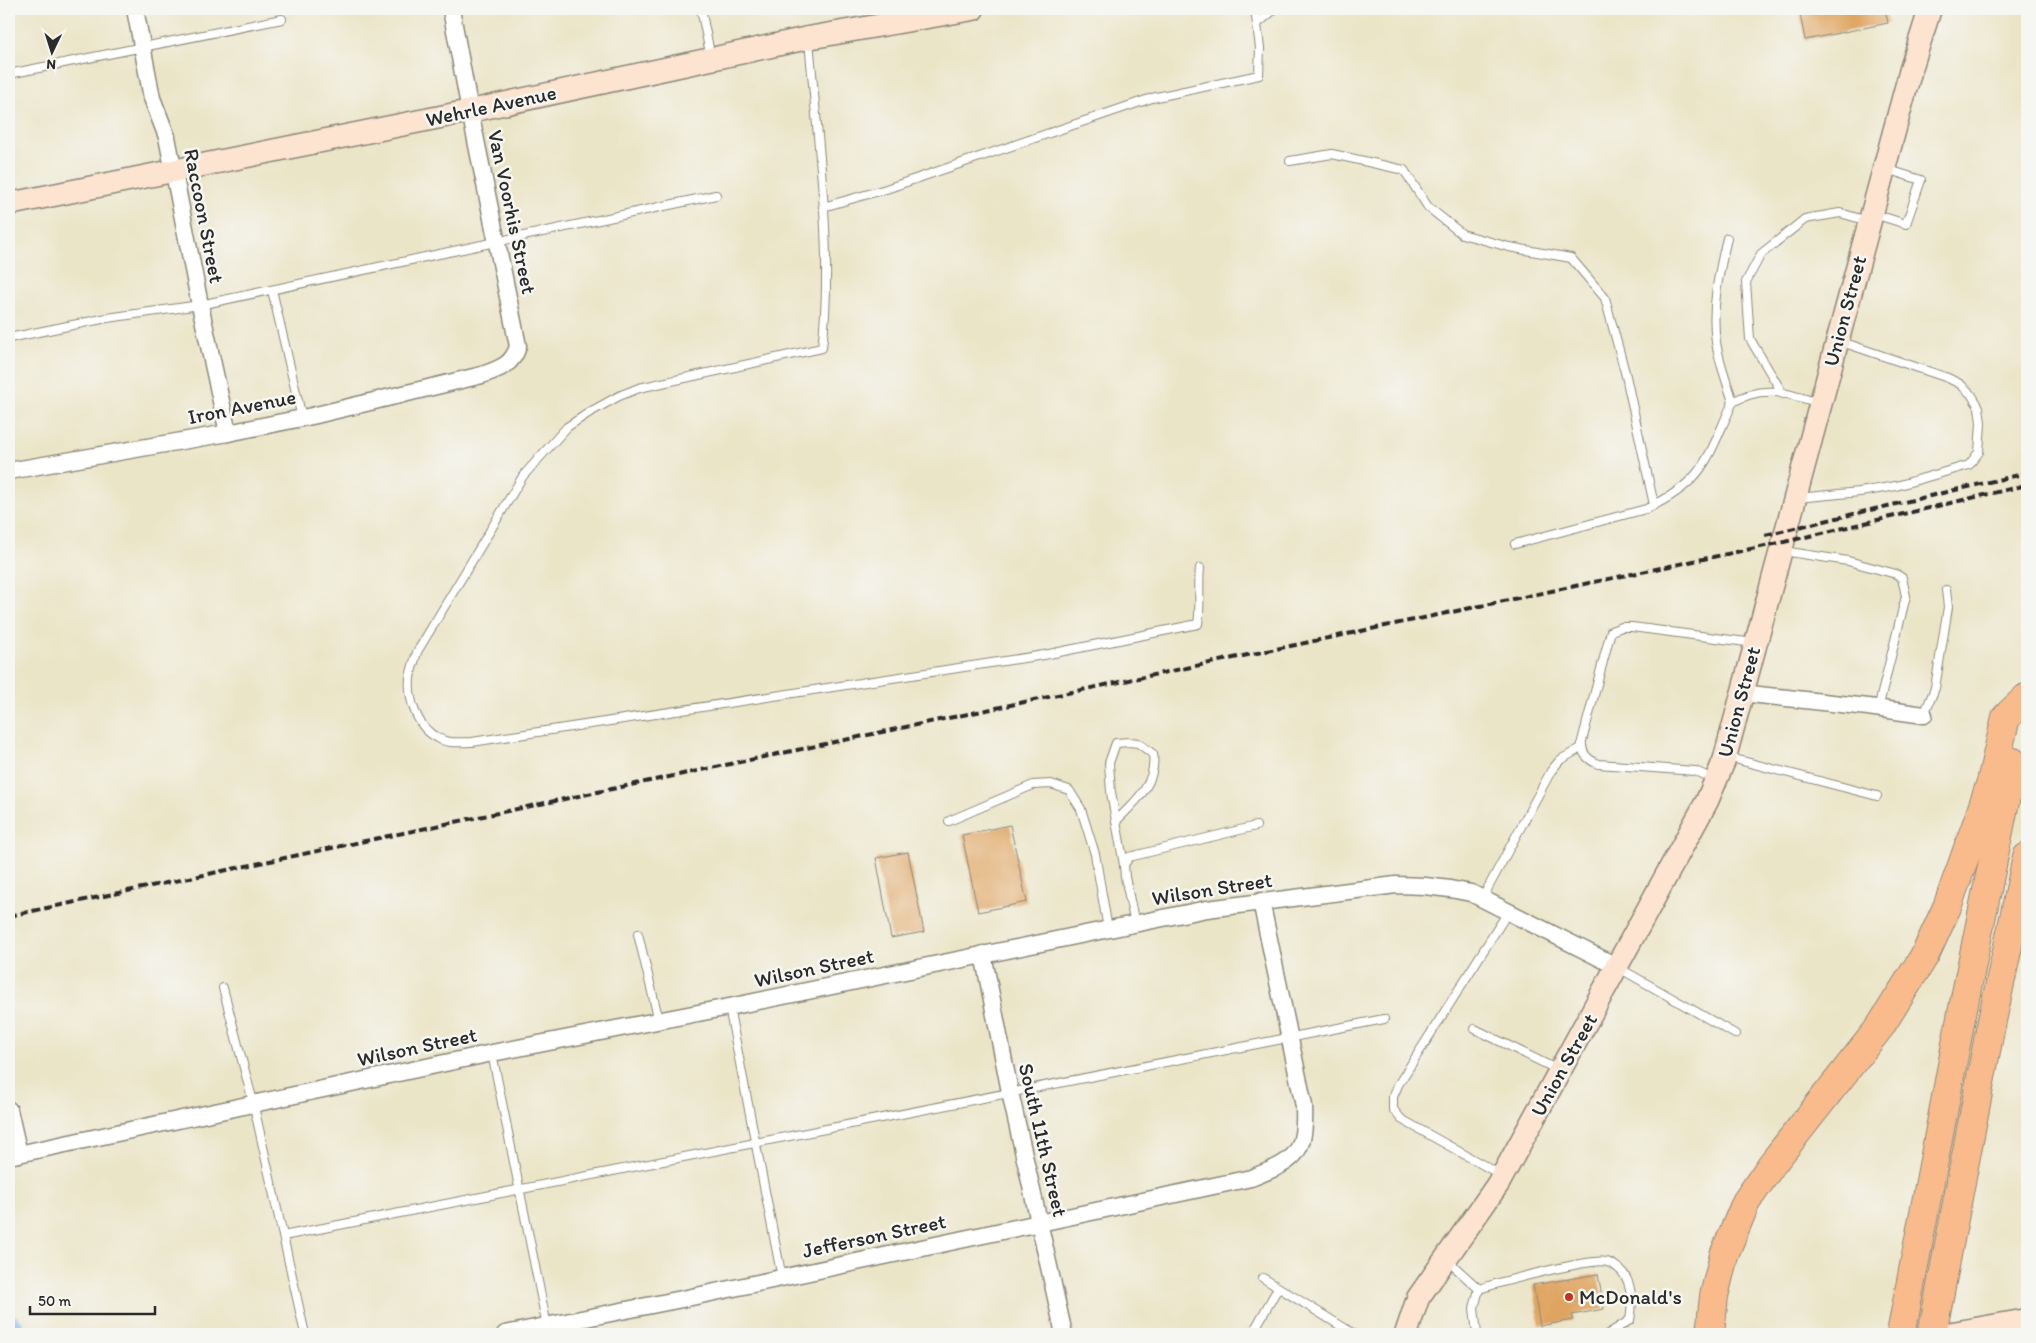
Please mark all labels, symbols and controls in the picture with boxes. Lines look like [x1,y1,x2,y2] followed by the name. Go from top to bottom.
[28,28,78,78] north arrow
[46,56,56,73] text: N
[423,79,559,132] street label: Wehrle Avenue
[483,127,542,296] street label: Van Voorhis Street
[179,147,230,285] street label: Raccoon Street
[1818,253,1871,369] street label: Union Street
[186,384,298,429] street label: Iron Avenue
[1712,644,1765,760] street label: Union Street
[1150,867,1274,910] street label: Wilson Street
[752,943,876,992] street label: Wilson Street
[1525,1009,1602,1121] street label: Union Street
[355,1022,479,1071] street label: Wilson Street
[1014,1061,1073,1219] street label: South 11th Street
[800,1208,948,1263] street label: Jefferson Street
[30,1283,155,1315] scale bar
[1579,1284,1682,1309] place label: McDonald's
[1563,1291,1575,1303] marker: McDonald's
[38,1292,71,1310] text: 50 m

